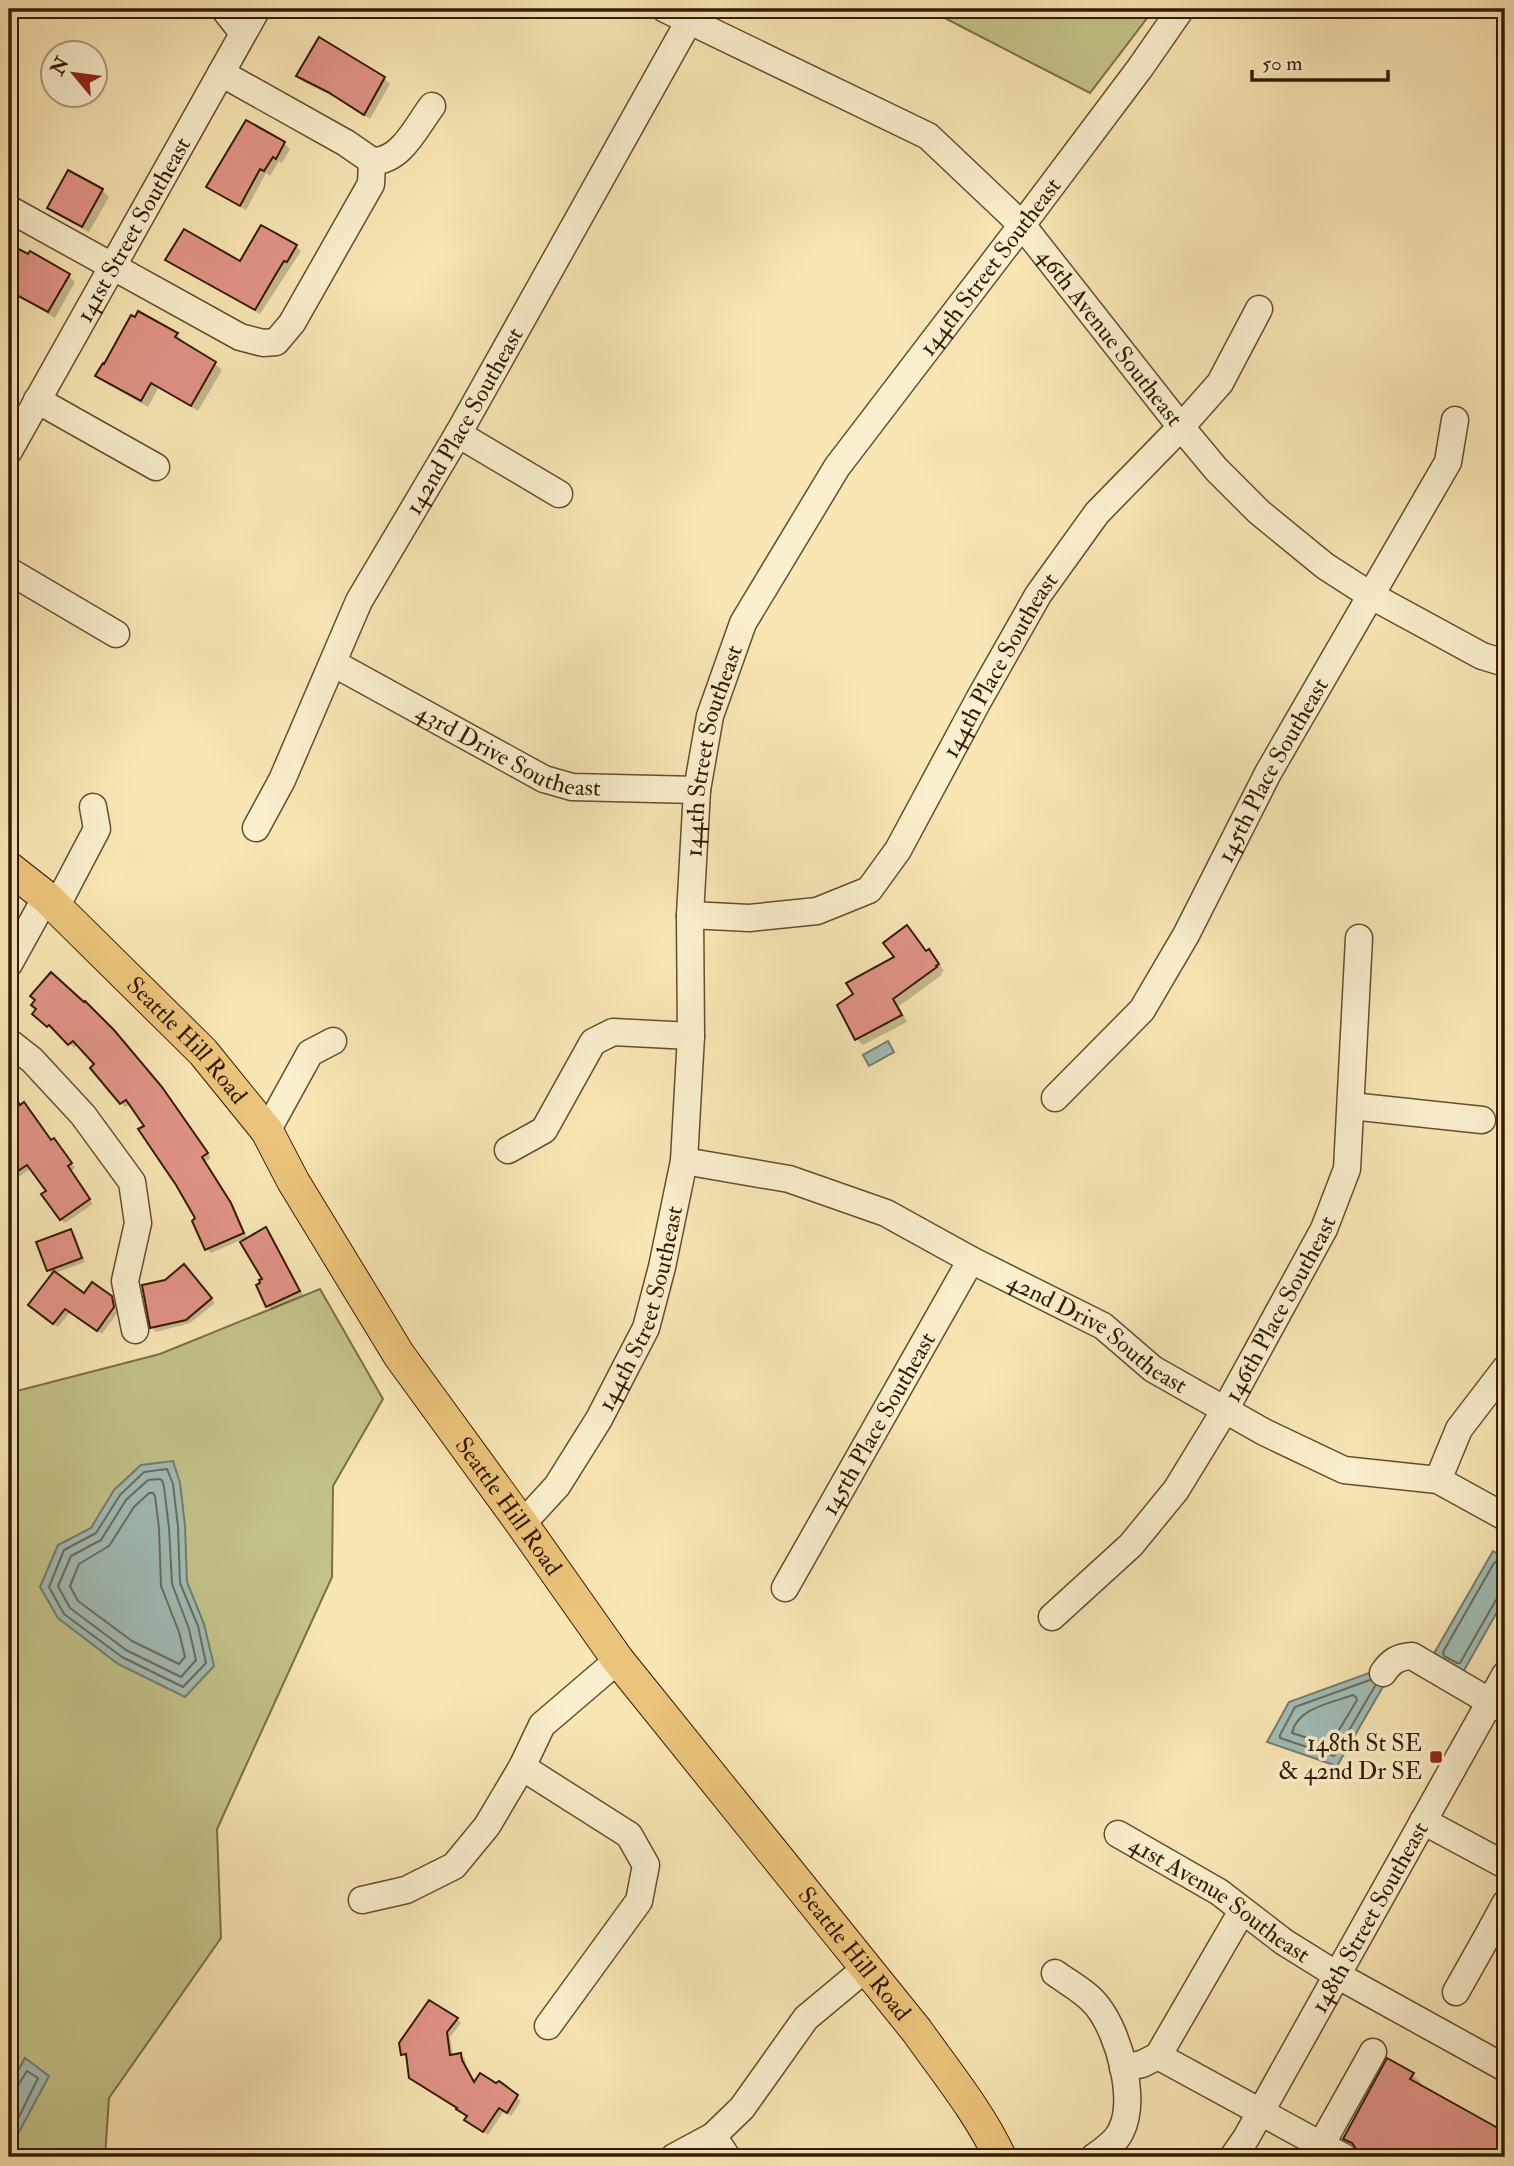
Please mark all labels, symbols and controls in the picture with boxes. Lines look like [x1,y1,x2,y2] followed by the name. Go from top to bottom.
[38,38,108,108] north arrow
[1252,38,1388,82] scale bar
[1262,50,1303,77] text: 50 m
[45,52,75,80] text: N
[69,131,198,328] street label: 141st Street Southeast
[913,171,1068,362] street label: 144th Street Southeast
[1030,242,1190,433] street label: 46th Avenue Southeast
[399,322,531,521] street label: 142nd Place Southeast
[935,566,1065,763] street label: 144th Place Southeast
[678,641,750,858] street label: 144th Street Southeast
[1210,672,1336,868] street label: 145th Place Southeast
[411,697,601,804] street label: 43rd Drive Southeast
[120,970,254,1111] street label: Seattle Hill Road
[591,1203,690,1417] street label: 144th Street Southeast
[1217,1212,1344,1408] street label: 146th Place Southeast
[1002,1266,1193,1401] street label: 42nd Drive Southeast
[814,1326,943,1521] street label: 145th Place Southeast
[448,1431,569,1582] street label: Seattle Hill Road
[1278,1728,1422,1787] place label: 148th St SE & 42nd Dr SE
[1428,1749,1444,1765] marker: 148th St SE & 42nd Dr SE
[1304,1816,1436,2019] street label: 148th Street Southeast
[1124,1829,1316,1970] street label: 41st Avenue Southeast
[791,1881,918,2027] street label: Seattle Hill Road

